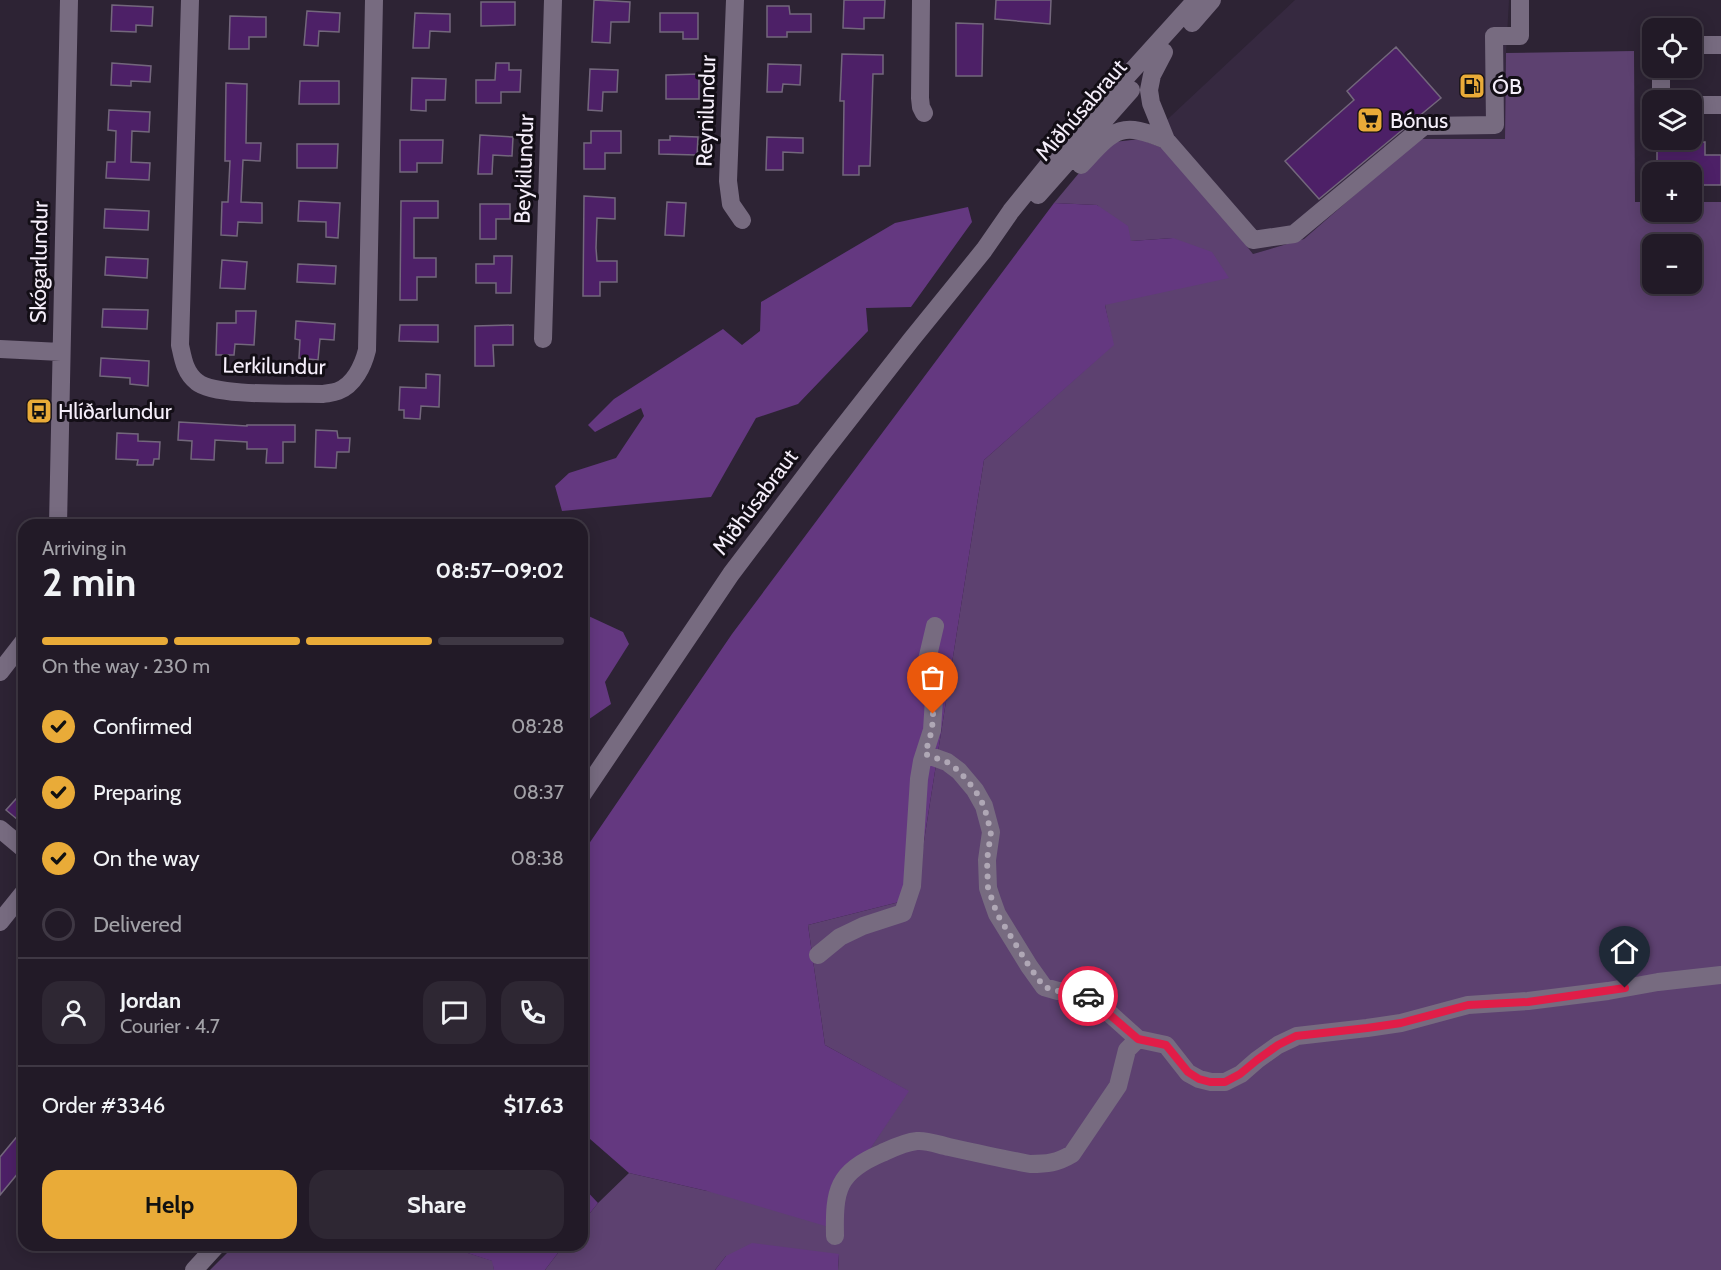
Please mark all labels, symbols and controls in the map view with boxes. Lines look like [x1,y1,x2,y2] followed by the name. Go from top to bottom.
[1642,18,1702,294] map controls
[1642,18,1702,78] button: locate
[1030,53,1133,166] street label: Miðhúsabraut
[691,55,721,167] street label: Reynilundur
[1457,71,1487,101] fuel station icon: ÓB
[1492,73,1522,100] place label: ÓB
[1642,90,1702,150] button: layers
[1355,105,1385,135] supermarket icon: Bónus
[1390,107,1448,134] place label: Bónus
[509,114,539,224] street label: Beykilundur
[1642,162,1702,222] button: +
[24,201,54,323] street label: Skógarlundur
[1642,234,1702,294] button: −
[222,352,326,380] street label: Lerkilundur
[24,396,54,426] bus stop icon: Hlíðarlundur
[58,398,172,425] place label: Hlíðarlundur
[707,443,804,560] street label: Miðhúsabraut
[42,536,126,560] text: Arriving in
[435,557,564,584] text: 08:57–09:02
[42,558,136,606] text: 2 min
[907,652,958,714] pin
[42,654,210,678] text: On the way · 230 m
[916,661,949,694] icon: bag
[42,710,75,743] icon: check
[93,713,192,740] text: Confirmed
[511,714,564,738] text: 08:28
[42,776,75,809] icon: check
[93,779,181,806] text: Preparing
[513,780,564,804] text: 08:37
[42,842,75,875] icon: check
[93,845,200,872] text: On the way
[511,846,564,870] text: 08:38
[93,911,182,938] text: Delivered
[1599,926,1650,988] pin
[1608,935,1641,968] icon: home
[1058,966,1118,1026] courier
[1072,980,1105,1013] icon: car
[42,981,105,1044] button: person
[423,981,486,1044] button: chat
[501,981,564,1044] button: phone
[120,987,181,1014] text: Jordan
[120,1014,220,1038] text: Courier · 4.7
[42,1092,165,1119] text: Order #3346
[504,1092,564,1119] text: $17.63
[42,1170,297,1239] button: Help
[309,1170,564,1239] button: Share

